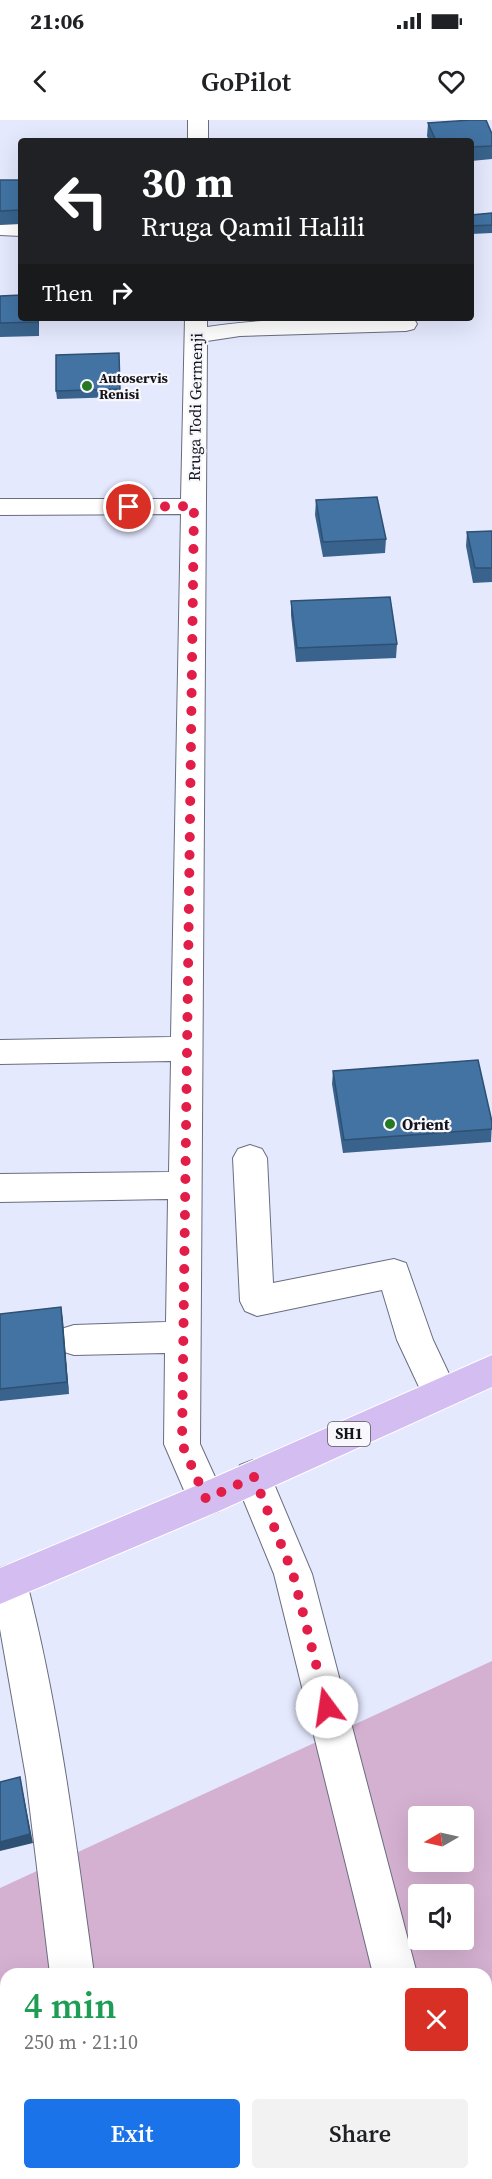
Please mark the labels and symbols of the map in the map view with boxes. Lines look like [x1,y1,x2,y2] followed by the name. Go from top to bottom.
[183,333,207,481] street label: Rruga Todi Germenji
[99,368,169,404] place label: Autoservis Renisi
[80,379,94,393] marker: Autoservis Renisi
[103,481,154,532] pin
[402,1113,450,1135] place label: Orient
[383,1117,397,1131] marker: Orient
[328,1422,370,1446] road number: SH1
[295,1675,359,1739] position arrow
[408,1806,474,1872] north arrow

